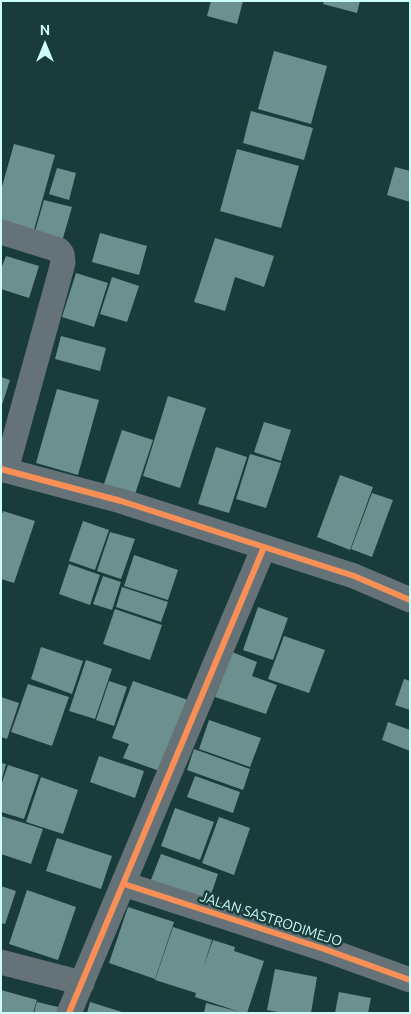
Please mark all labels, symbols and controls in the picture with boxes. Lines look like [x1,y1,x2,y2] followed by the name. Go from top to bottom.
[20,20,70,70] north arrow
[40,22,50,38] text: N
[198,888,344,950] street label: JALAN SASTRODIMEJO

